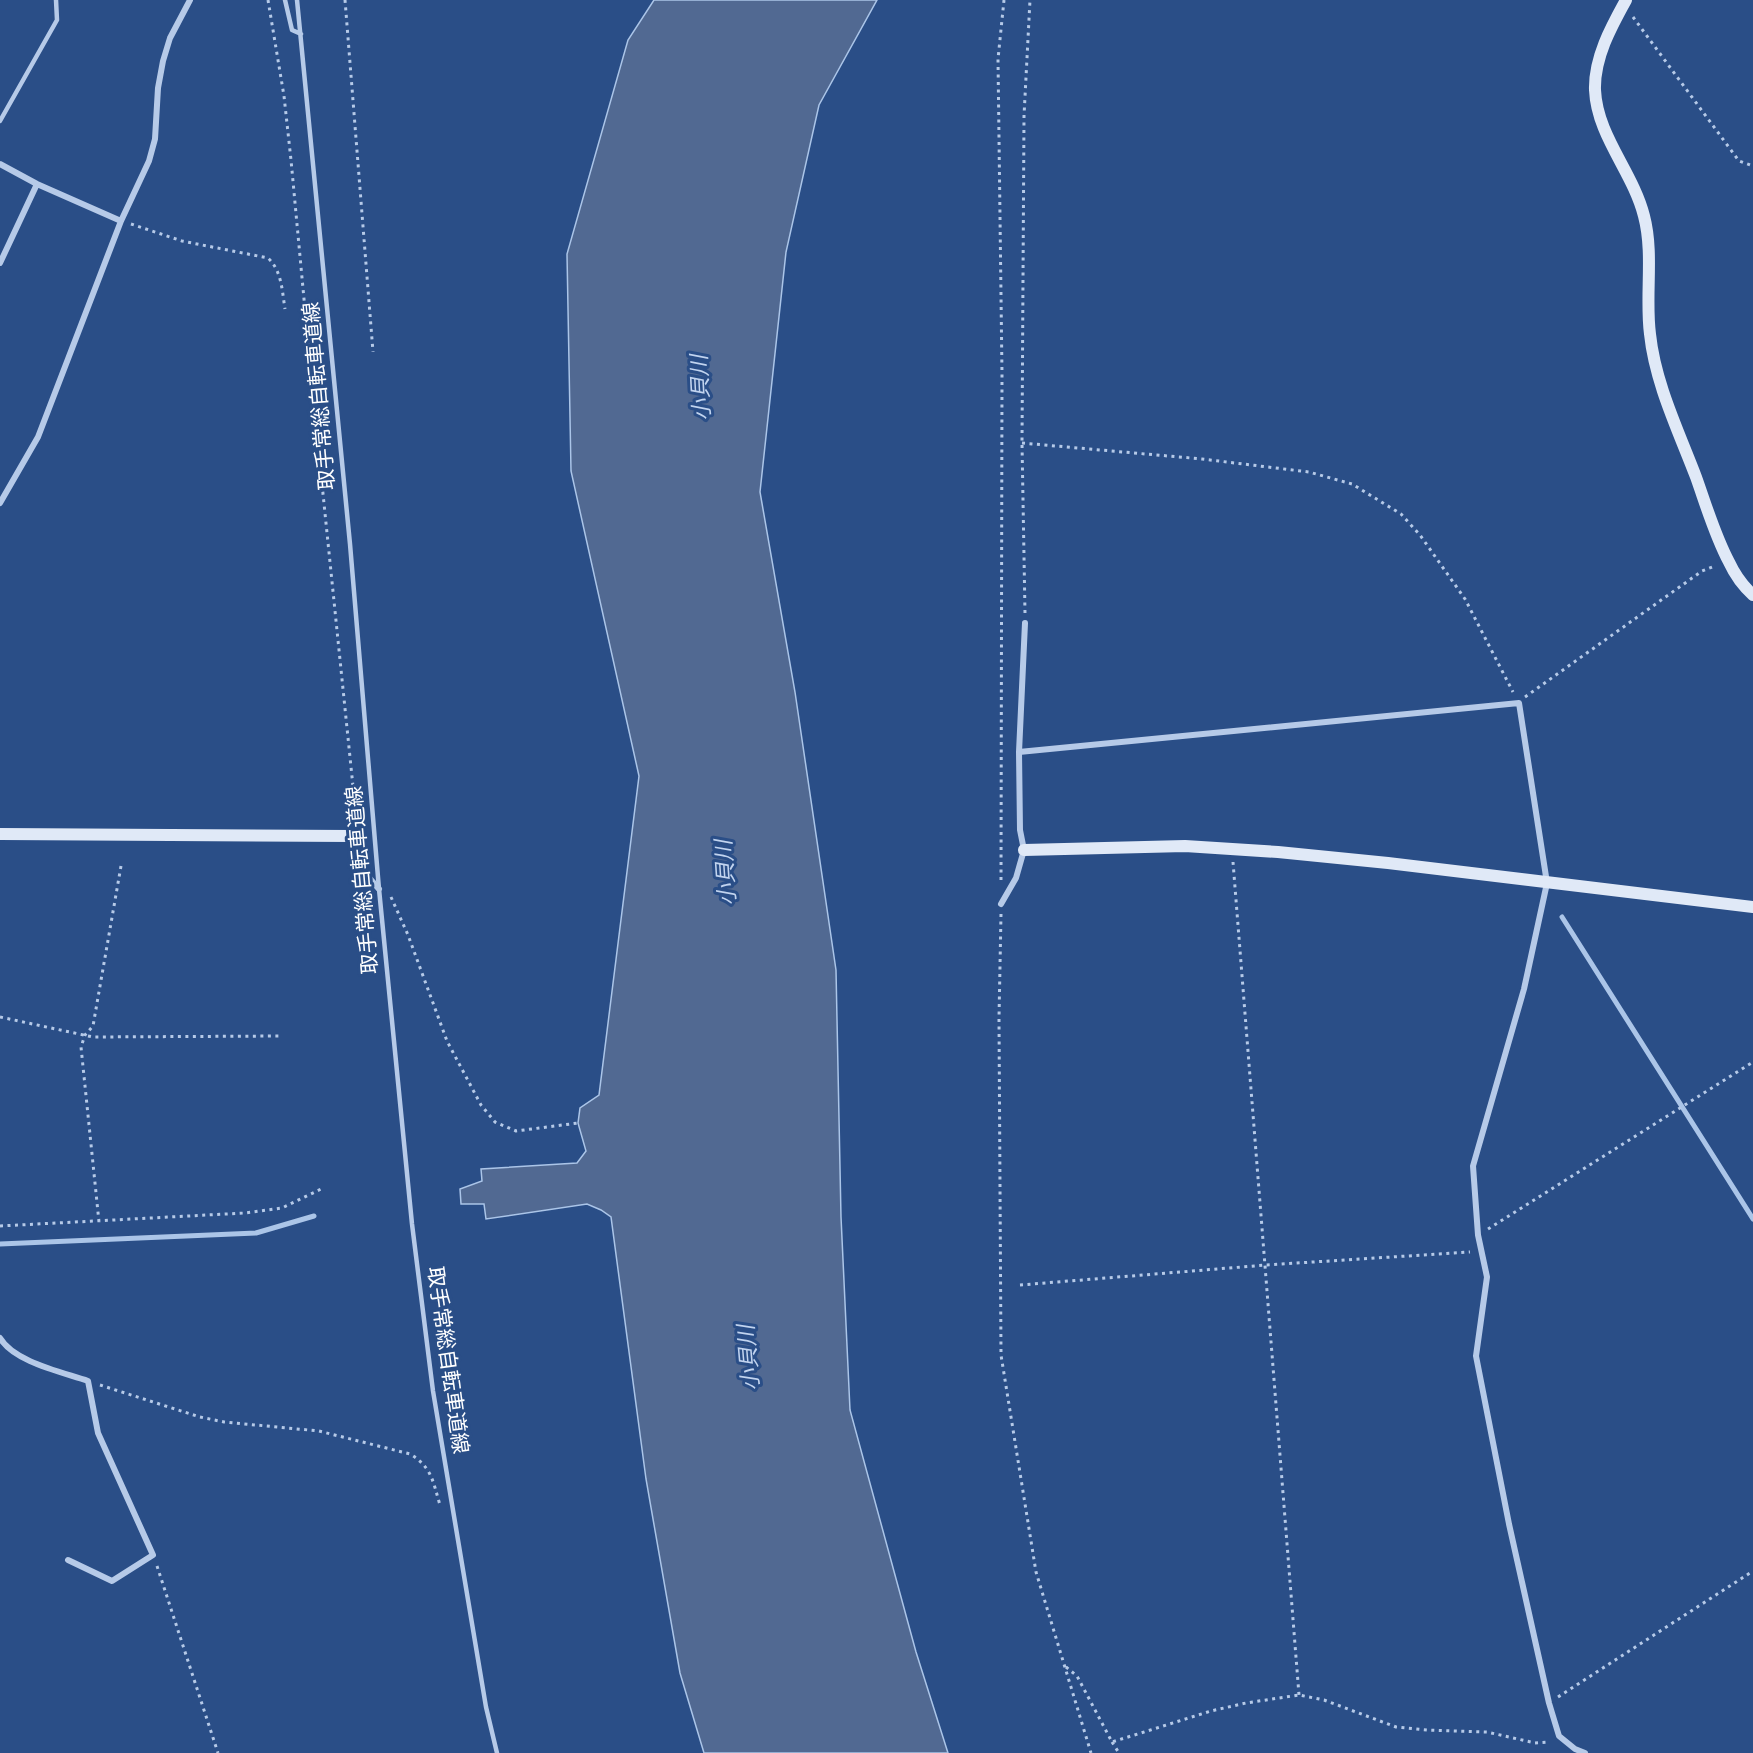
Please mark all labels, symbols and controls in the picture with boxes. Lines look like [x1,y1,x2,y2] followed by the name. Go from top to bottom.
[299,301,339,491] street label: 取手常総自転車道線
[686,352,716,422] water label: 小貝川
[342,785,382,975] street label: 取手常総自転車道線
[711,837,741,907] water label: 小貝川
[423,1265,473,1455] street label: 取手常総自転車道線
[733,1322,765,1392] water label: 小貝川

